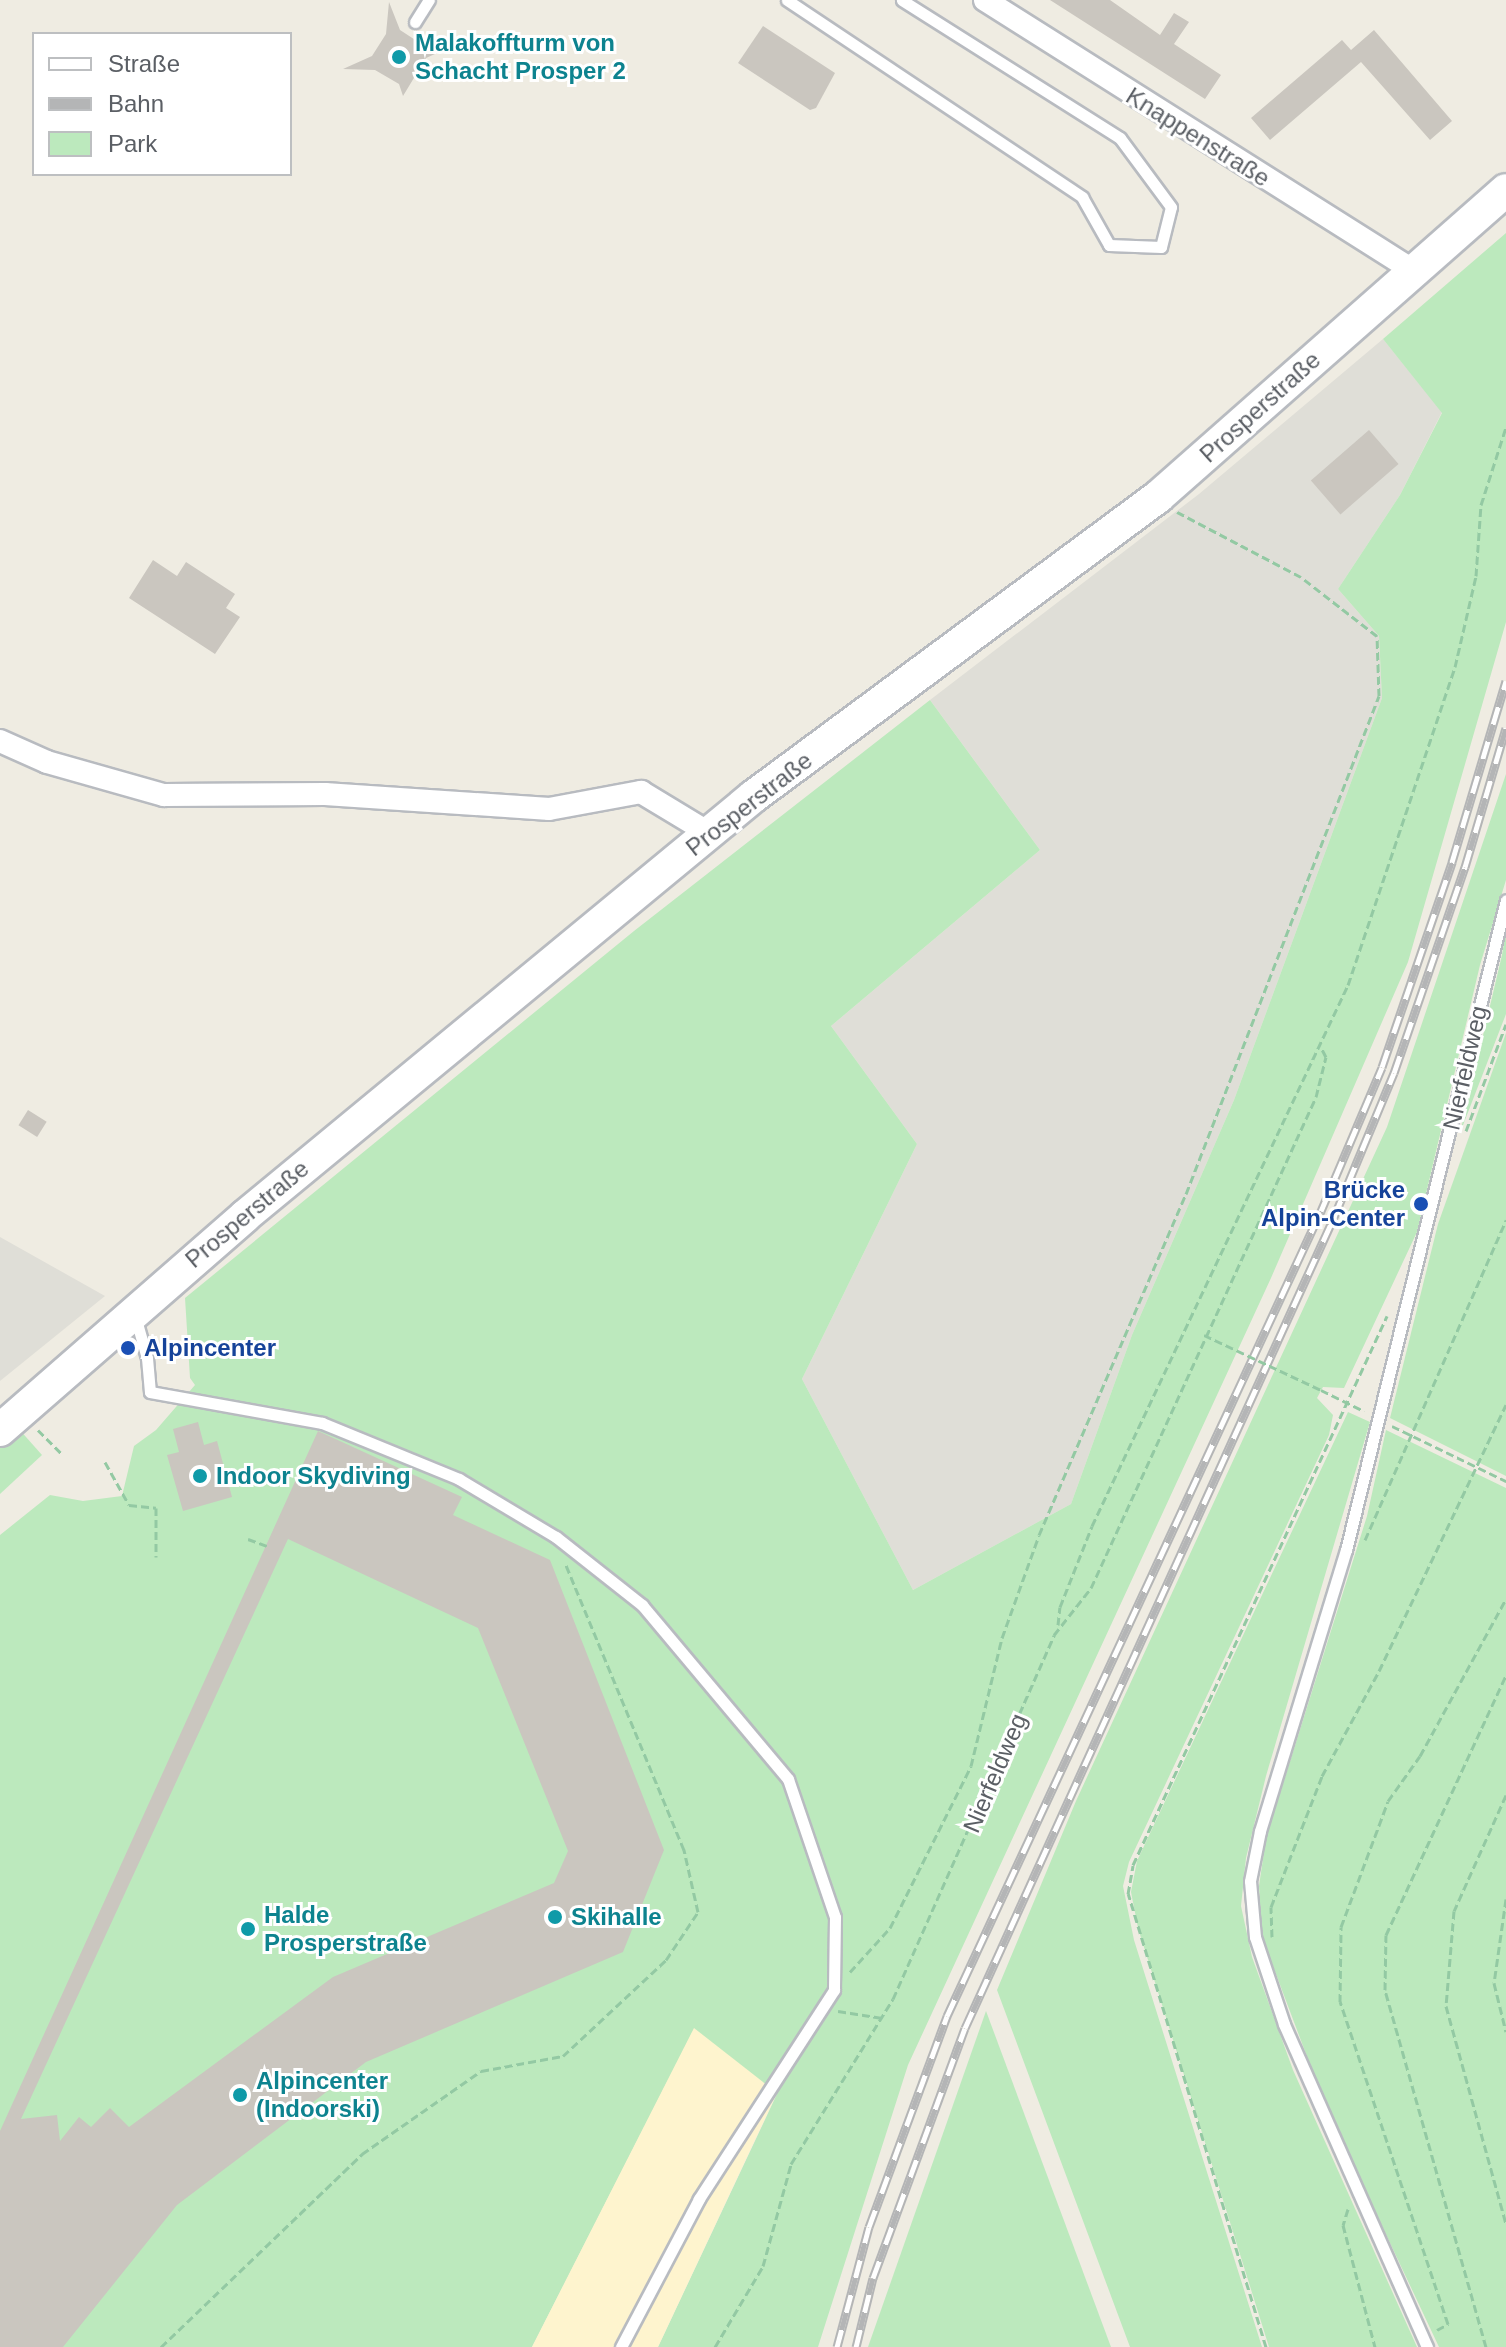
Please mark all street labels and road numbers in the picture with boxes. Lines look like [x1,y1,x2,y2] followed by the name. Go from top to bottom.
[1121,81,1275,193] street label: Knappenstraße
[1194,345,1326,469] street label: Prosperstraße
[680,746,818,862] street label: Prosperstraße
[1437,1003,1493,1133] street label: Nierfeldweg
[180,1154,314,1274] street label: Prosperstraße
[957,1709,1033,1837] street label: Nierfeldweg

